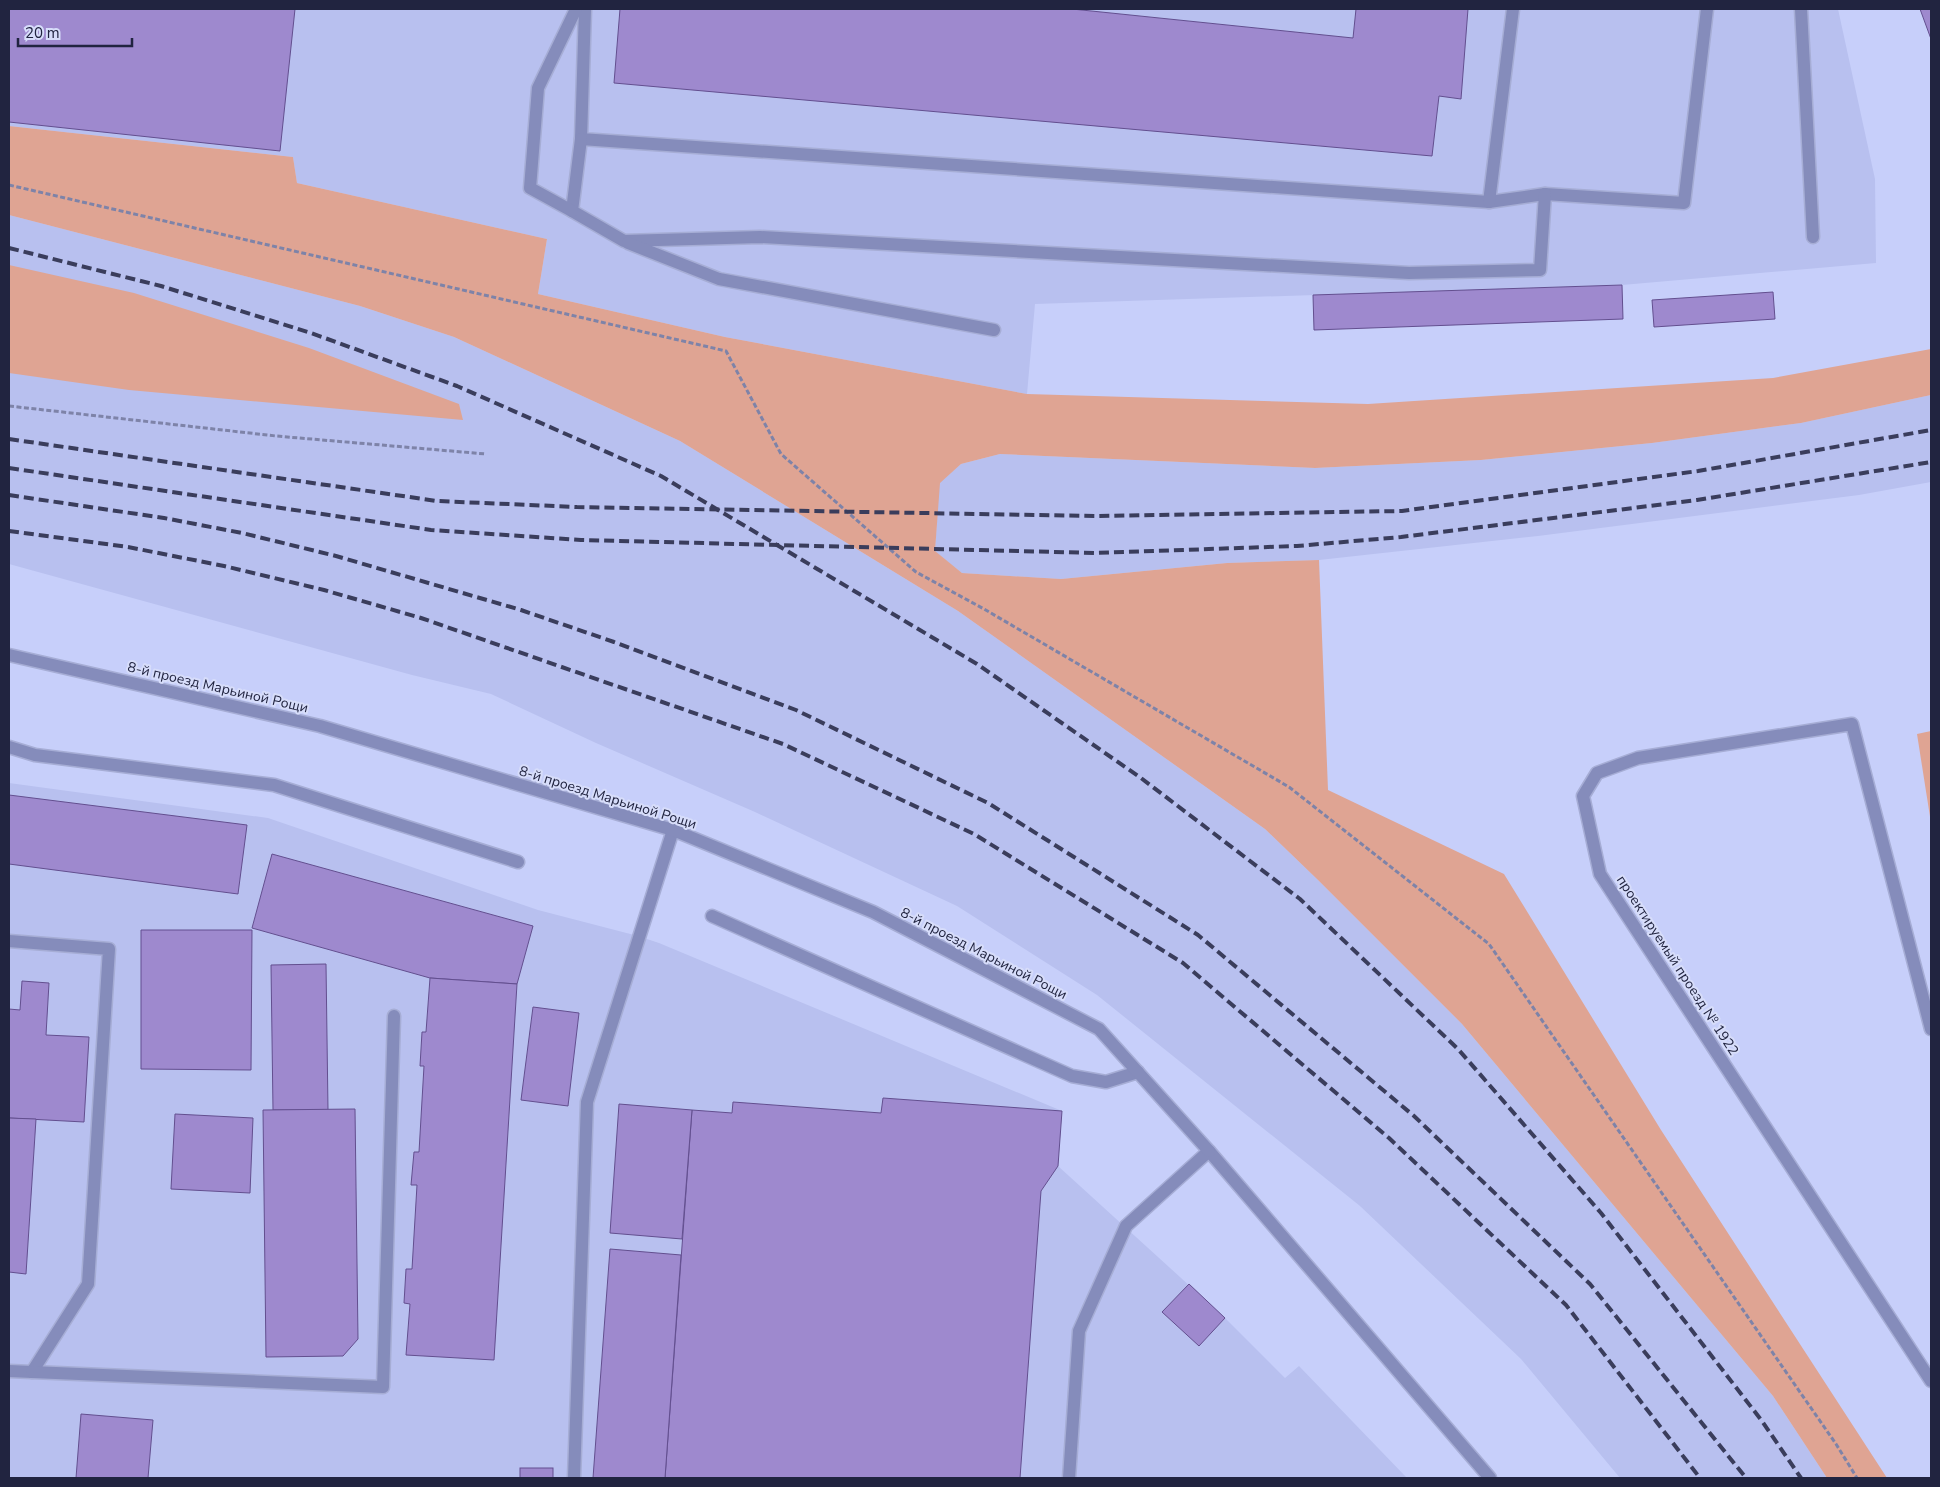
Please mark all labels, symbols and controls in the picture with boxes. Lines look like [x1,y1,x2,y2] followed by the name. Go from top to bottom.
[18,15,131,47] scale bar
[25,23,60,43] text: 20 m
[126,657,310,718] street label: 8-й проезд Марьиной Рощи
[517,761,699,834] street label: 8-й проезд Марьиной Рощи
[1612,871,1743,1059] street label: проектируемый проезд № 1922
[897,903,1070,1004] street label: 8-й проезд Марьиной Рощи

